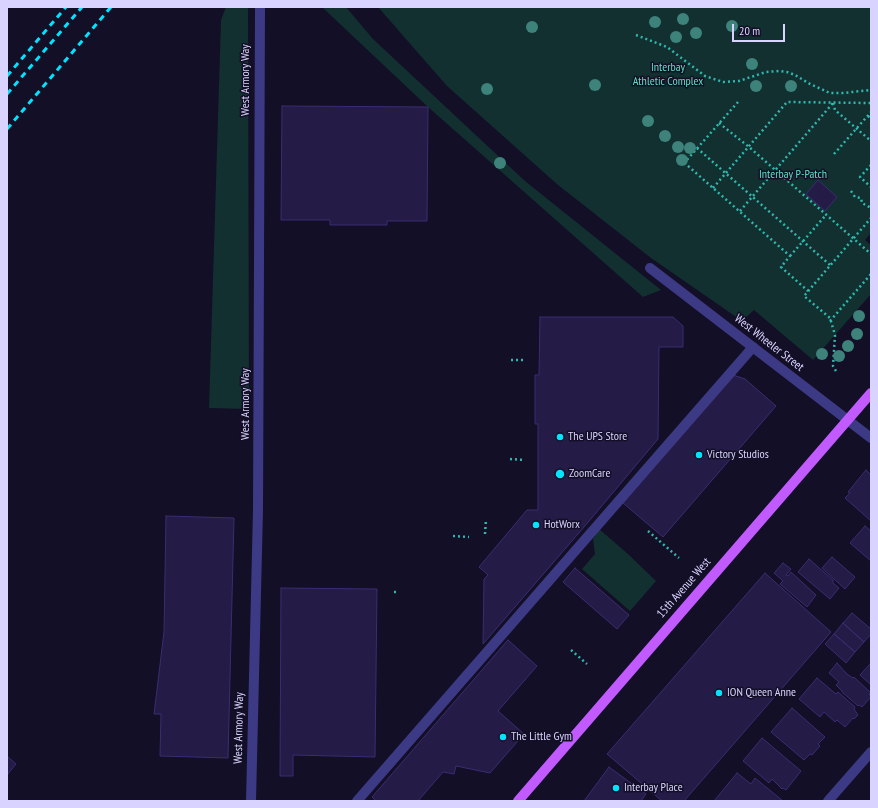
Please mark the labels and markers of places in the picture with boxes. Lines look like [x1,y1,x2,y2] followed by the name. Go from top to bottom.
[568,430,627,444] place label: The UPS Store
[555,432,565,442] marker: The UPS Store
[707,448,769,462] place label: Victory Studios
[694,450,704,460] marker: Victory Studios
[569,467,610,481] place label: ZoomCare
[554,468,566,480] marker: ZoomCare
[544,518,580,532] place label: HotWorx
[531,520,541,530] marker: HotWorx
[727,686,796,700] place label: ION Queen Anne
[714,688,724,698] marker: ION Queen Anne
[511,730,572,744] place label: The Little Gym
[498,732,508,742] marker: The Little Gym
[624,781,683,795] place label: Interbay Place
[611,783,621,793] marker: Interbay Place

